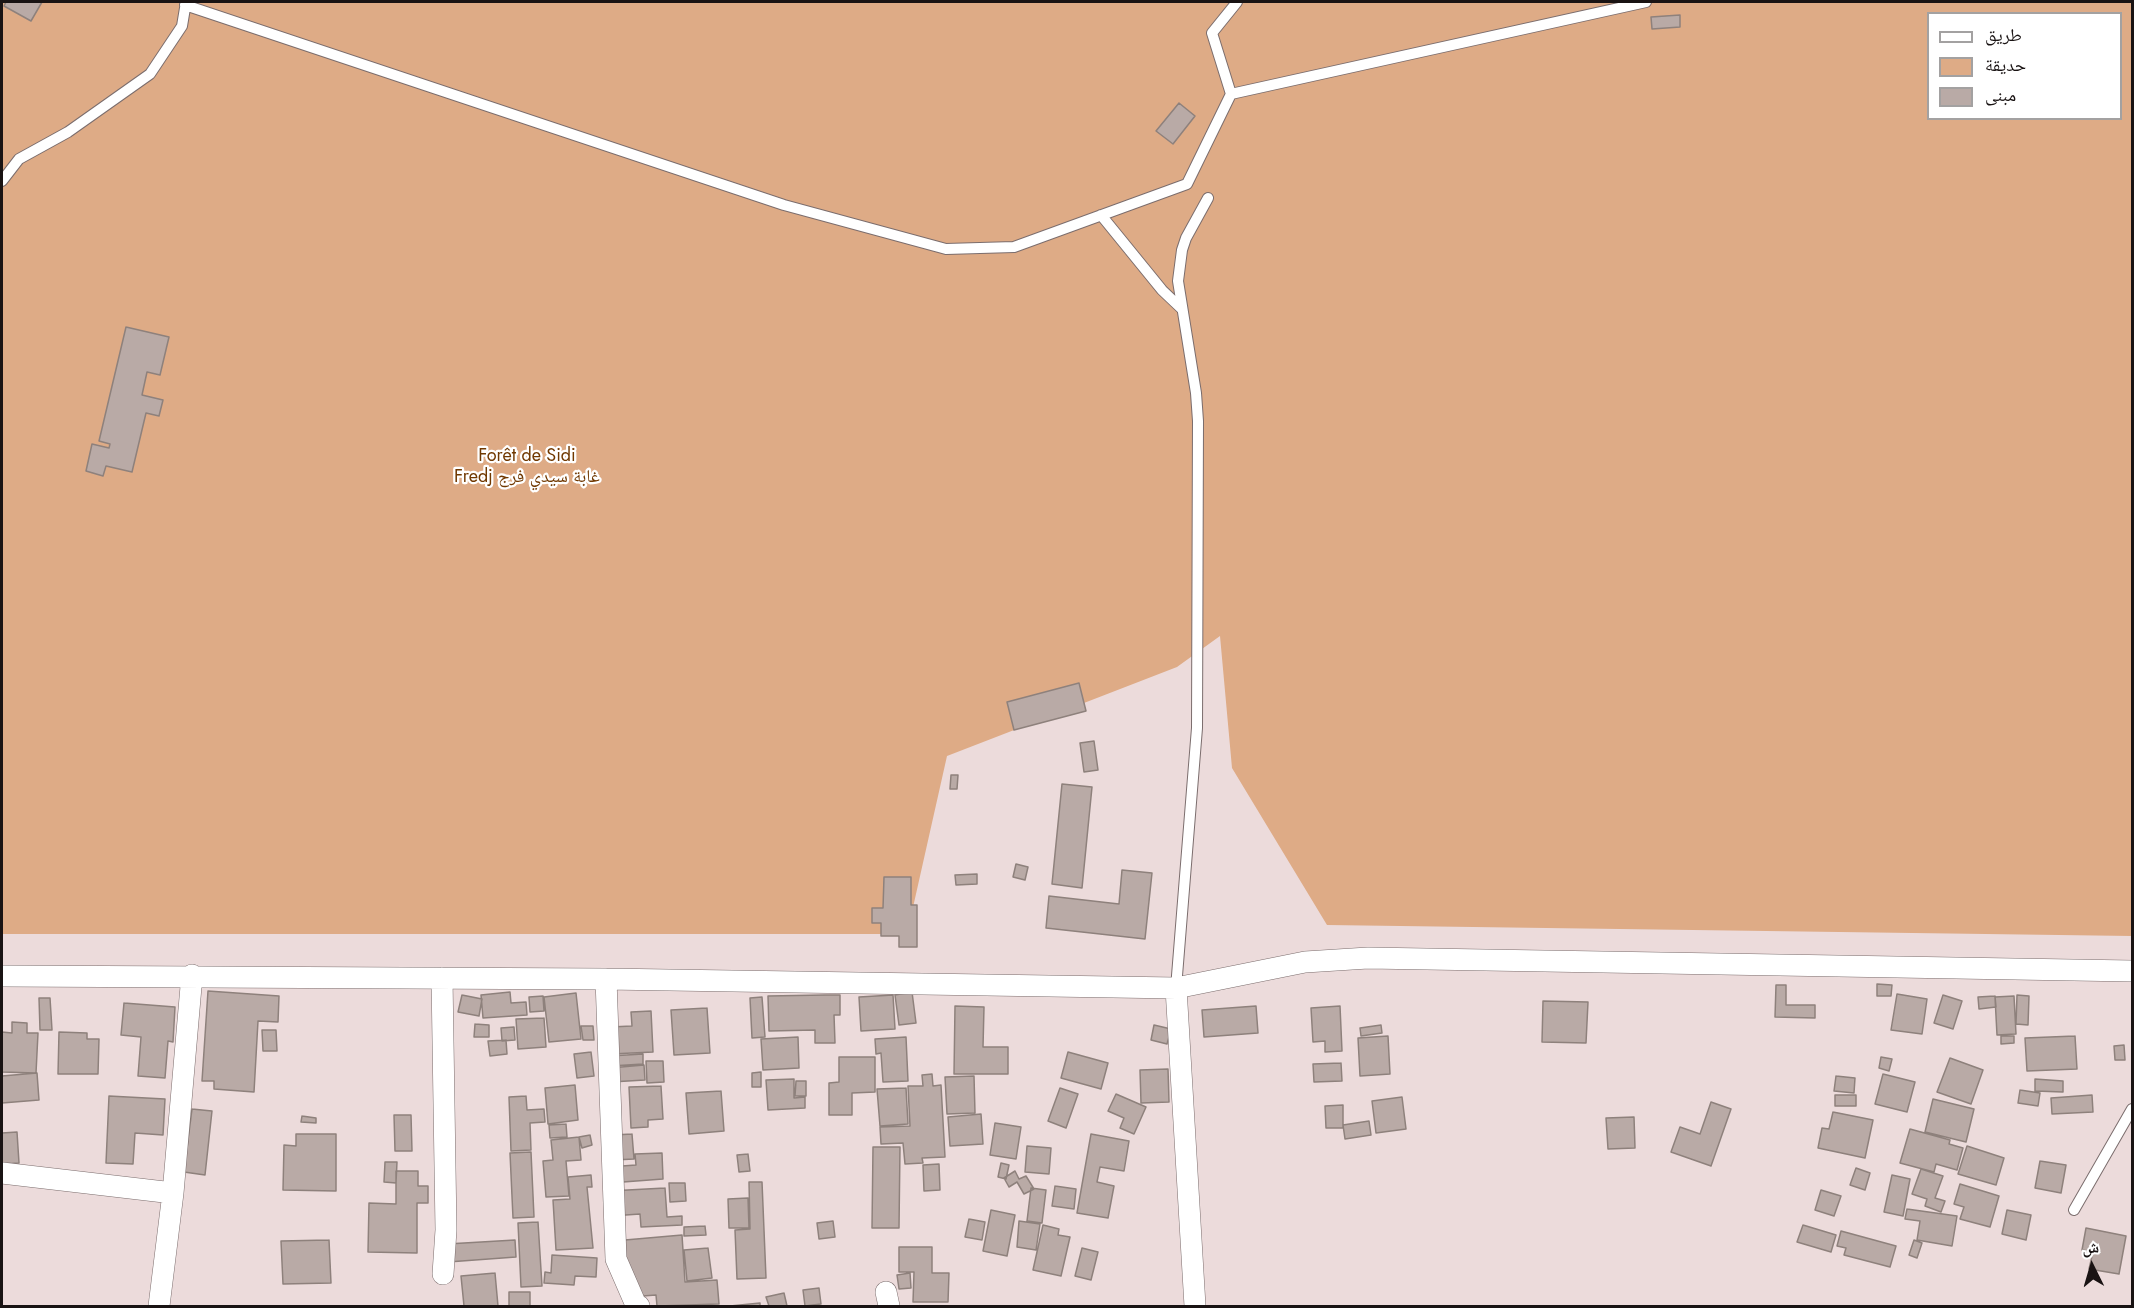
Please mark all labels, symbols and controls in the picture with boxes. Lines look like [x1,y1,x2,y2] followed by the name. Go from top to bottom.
[1927,12,2122,120] legend
[1985,22,2022,48] text: طريق
[1985,52,2026,78] text: حديقة
[1985,82,2016,108] text: مبنى
[454,446,600,488] park label: Forêt de Sidi Fredj غابة سيدي فرج
[2081,1235,2100,1260] text: ش
[2062,1236,2122,1296] north arrow

